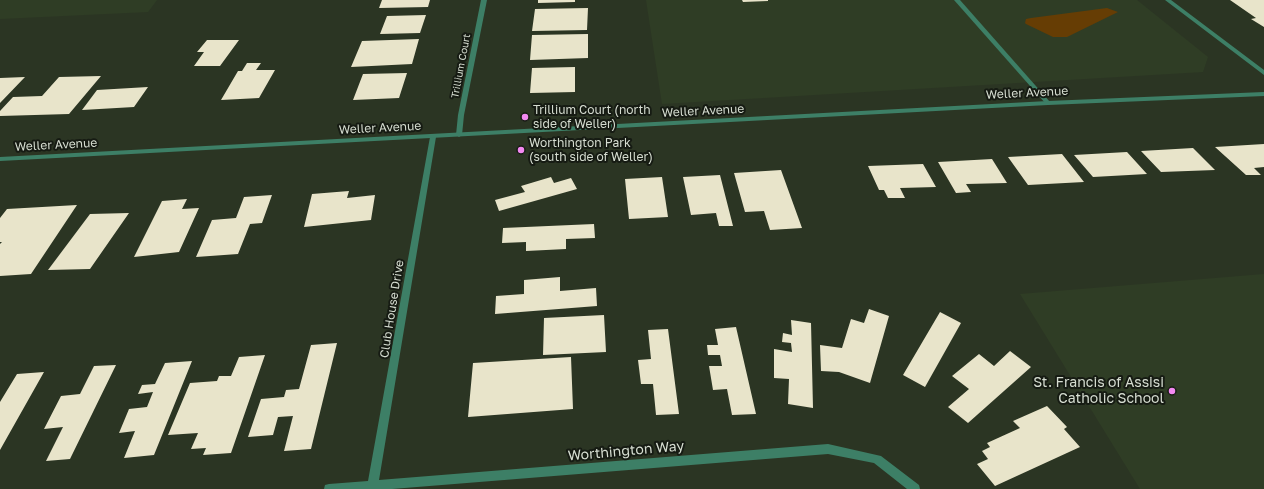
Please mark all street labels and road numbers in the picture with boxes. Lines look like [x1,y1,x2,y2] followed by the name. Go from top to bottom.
[449,33,473,99] street label: Trillium Court
[985,84,1069,102] street label: Weller Avenue
[661,102,745,120] street label: Weller Avenue
[338,119,422,137] street label: Weller Avenue
[14,136,98,154] street label: Weller Avenue
[377,259,407,359] street label: Club House Drive
[567,438,685,464] street label: Worthington Way

